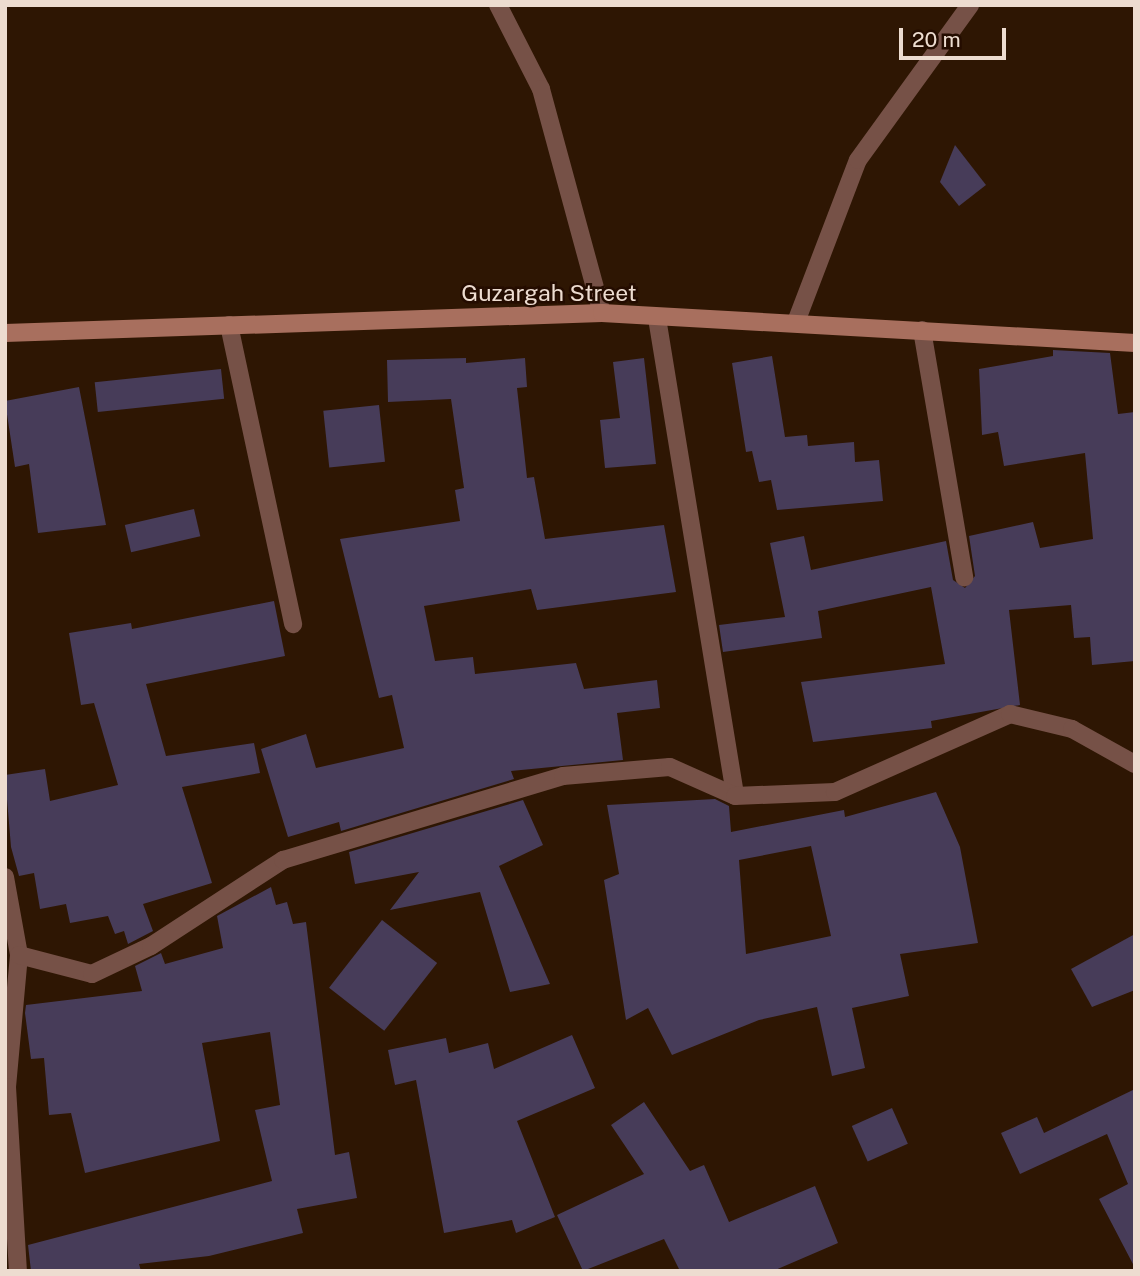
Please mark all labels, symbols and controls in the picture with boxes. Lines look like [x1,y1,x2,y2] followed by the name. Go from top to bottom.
[902,14,1009,58] scale bar
[912,27,961,52] text: 20 m
[461,279,637,307] street label: Guzargah Street

